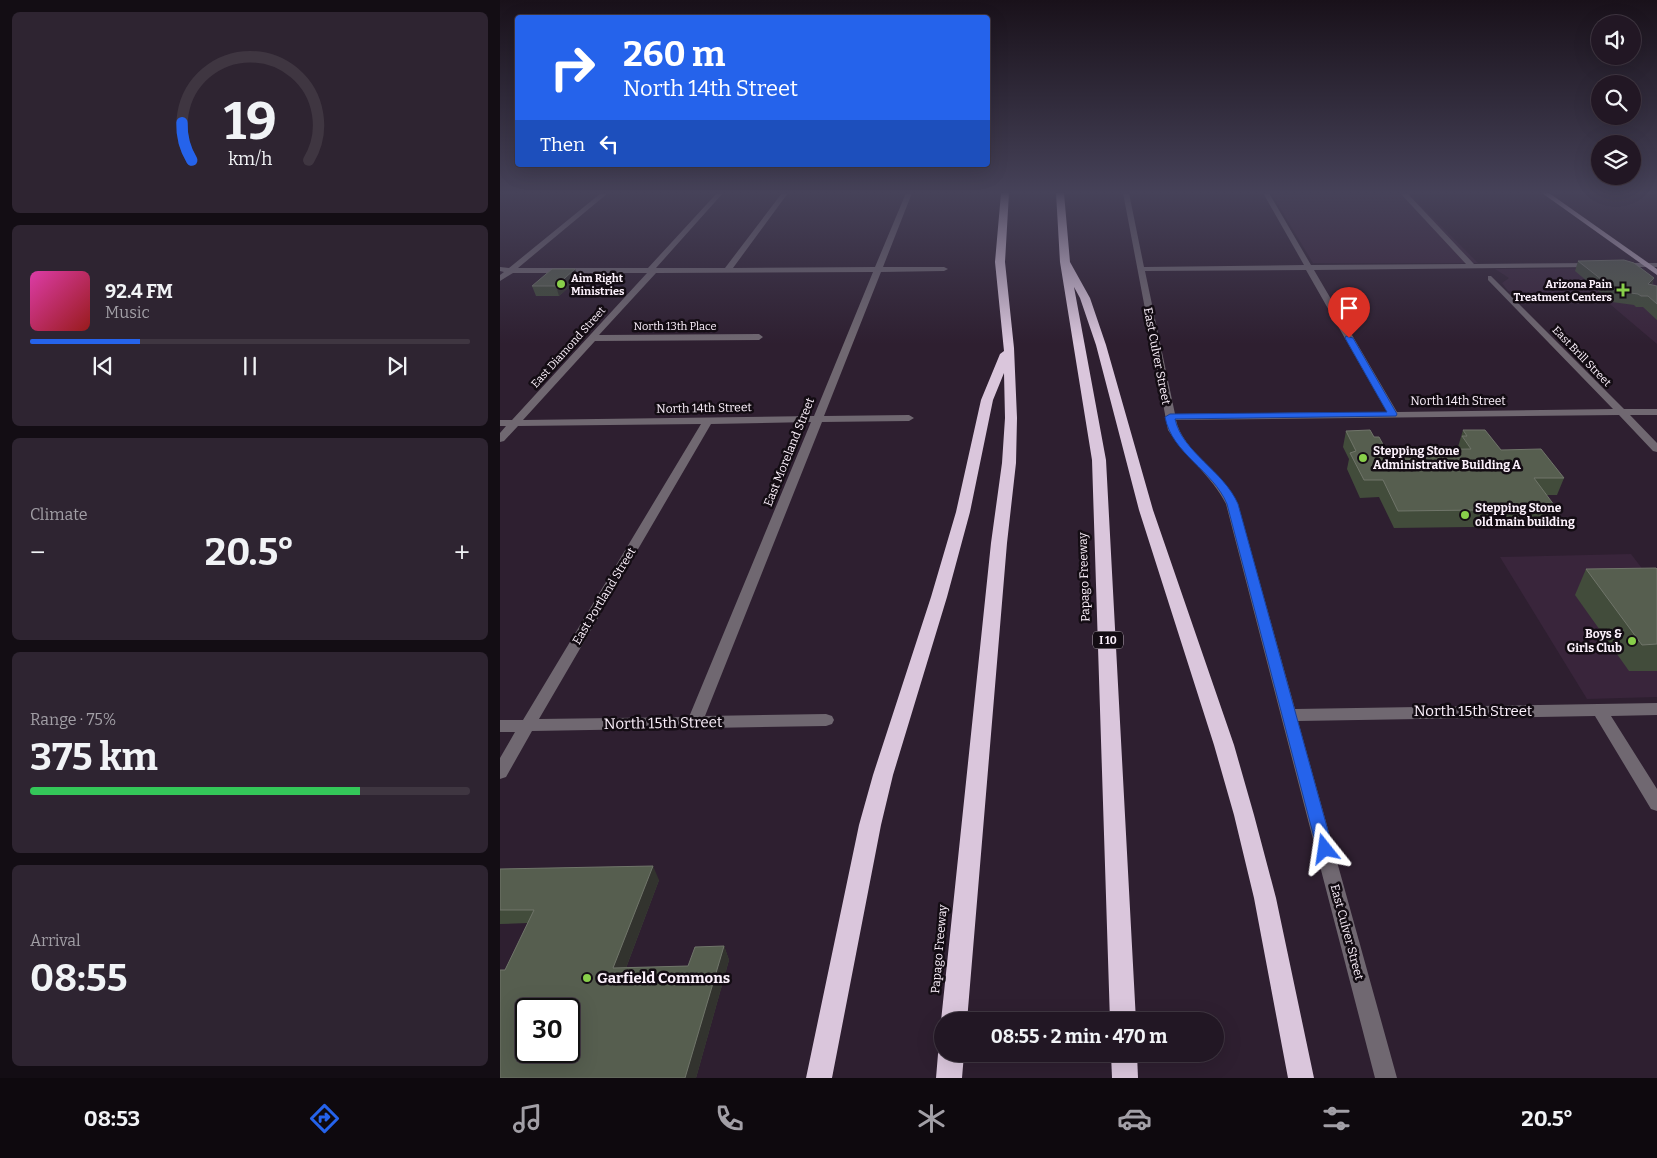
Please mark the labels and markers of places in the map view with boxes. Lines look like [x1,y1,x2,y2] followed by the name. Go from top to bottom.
[571,272,625,298] place label: Aim Right Ministries
[555,278,567,290] marker: Aim Right Ministries
[1513,278,1613,304] place label: Arizona Pain Treatment Centers
[1616,283,1630,297] marker: Arizona Pain Treatment Centers
[1328,287,1370,338] pin
[1373,444,1521,472] place label: Stepping Stone Administrative Building A
[1357,452,1369,464] marker: Stepping Stone Administrative Building A
[1475,501,1575,529] place label: Stepping Stone old main building
[1459,509,1471,521] marker: Stepping Stone old main building
[1567,627,1622,655] place label: Boys & Girls Club
[1626,635,1638,647] marker: Boys & Girls Club
[597,969,730,987] place label: Garfield Commons
[581,972,593,984] marker: Garfield Commons

